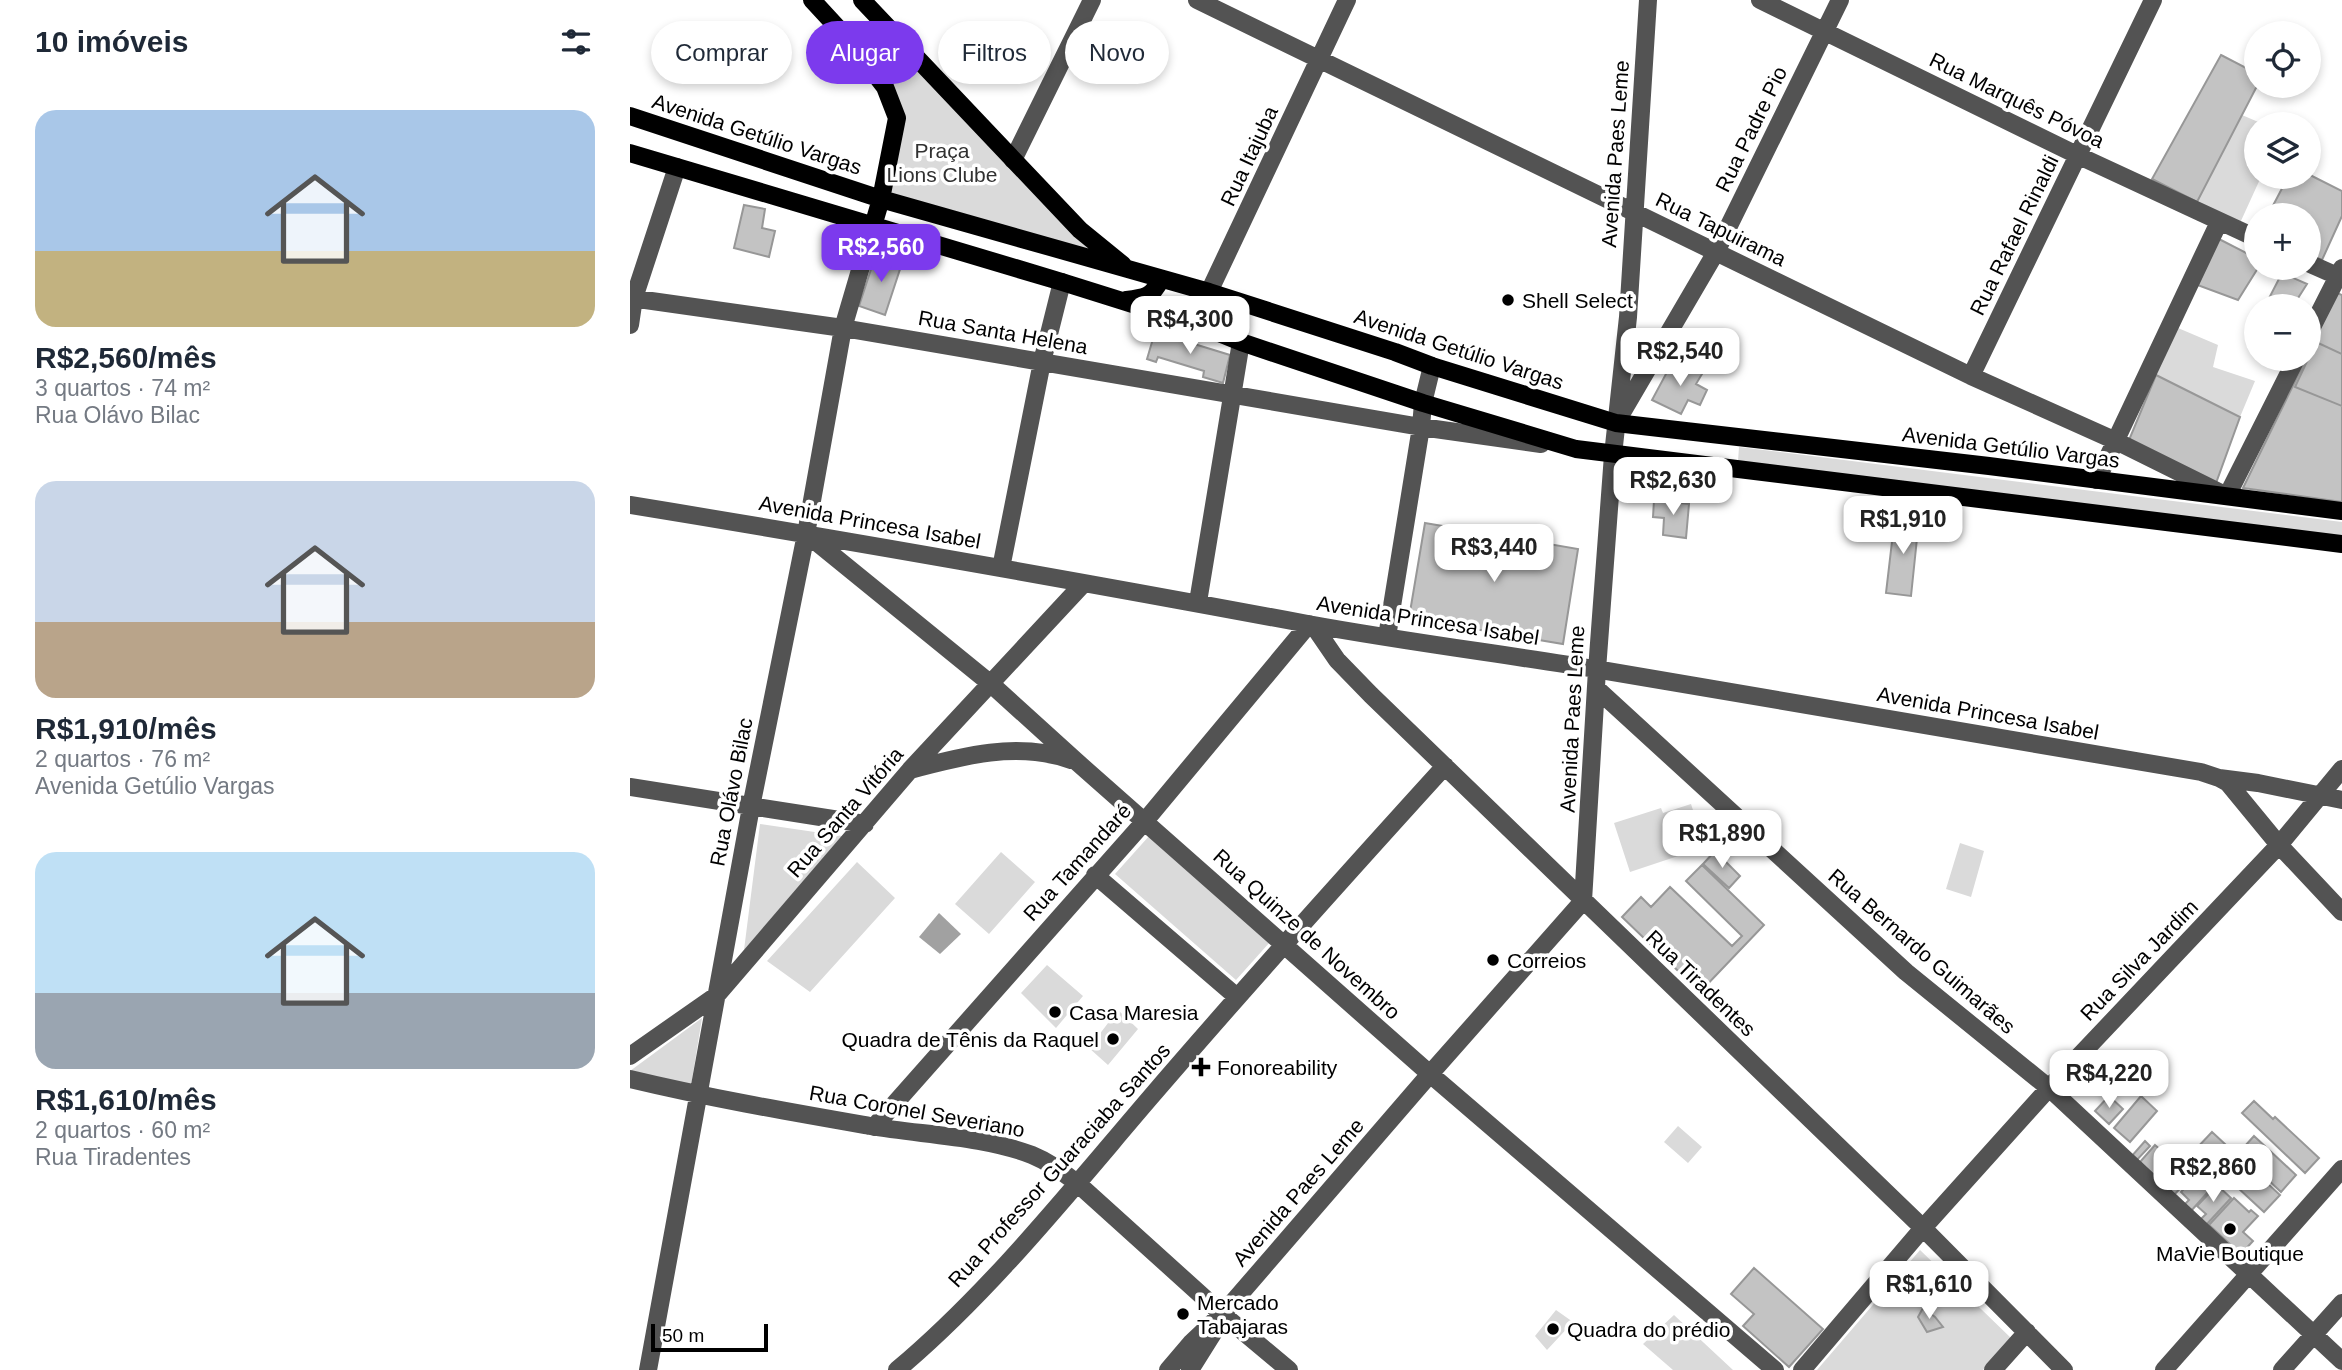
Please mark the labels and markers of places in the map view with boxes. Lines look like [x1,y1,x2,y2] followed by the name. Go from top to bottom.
[816,224,946,284] pin: R$2,560
[1522,289,1633,312] place label: Shell Select
[1500,292,1516,308] marker: Shell Select
[1125,296,1255,356] pin: R$4,300
[1615,328,1745,388] pin: R$2,540
[1608,458,1738,517] pin: R$2,630
[1838,496,1968,556] pin: R$1,910
[1429,524,1559,584] pin: R$3,440
[1657,810,1787,870] pin: R$1,890
[1507,949,1586,972] place label: Correios
[1485,952,1501,968] marker: Correios
[1069,1001,1199,1024] place label: Casa Maresia
[1047,1004,1063,1020] marker: Casa Maresia
[841,1028,1099,1051] place label: Quadra de Tênis da Raquel
[1105,1031,1121,1047] marker: Quadra de Tênis da Raquel
[2044,1050,2174,1110] pin: R$4,220
[1217,1056,1338,1079] place label: Fonoreability
[1191,1057,1211,1077] marker: Fonoreability
[2148,1144,2278,1204] pin: R$2,860
[2222,1221,2238,1237] marker: MaVie Boutique
[2156,1242,2304,1265] place label: MaVie Boutique
[1864,1262,1994,1321] pin: R$1,610
[1197,1291,1288,1338] place label: Mercado Tabajaras
[1175,1306,1191,1322] marker: Mercado Tabajaras
[1567,1318,1730,1341] place label: Quadra do prédio
[1545,1321,1561,1337] marker: Quadra do prédio

